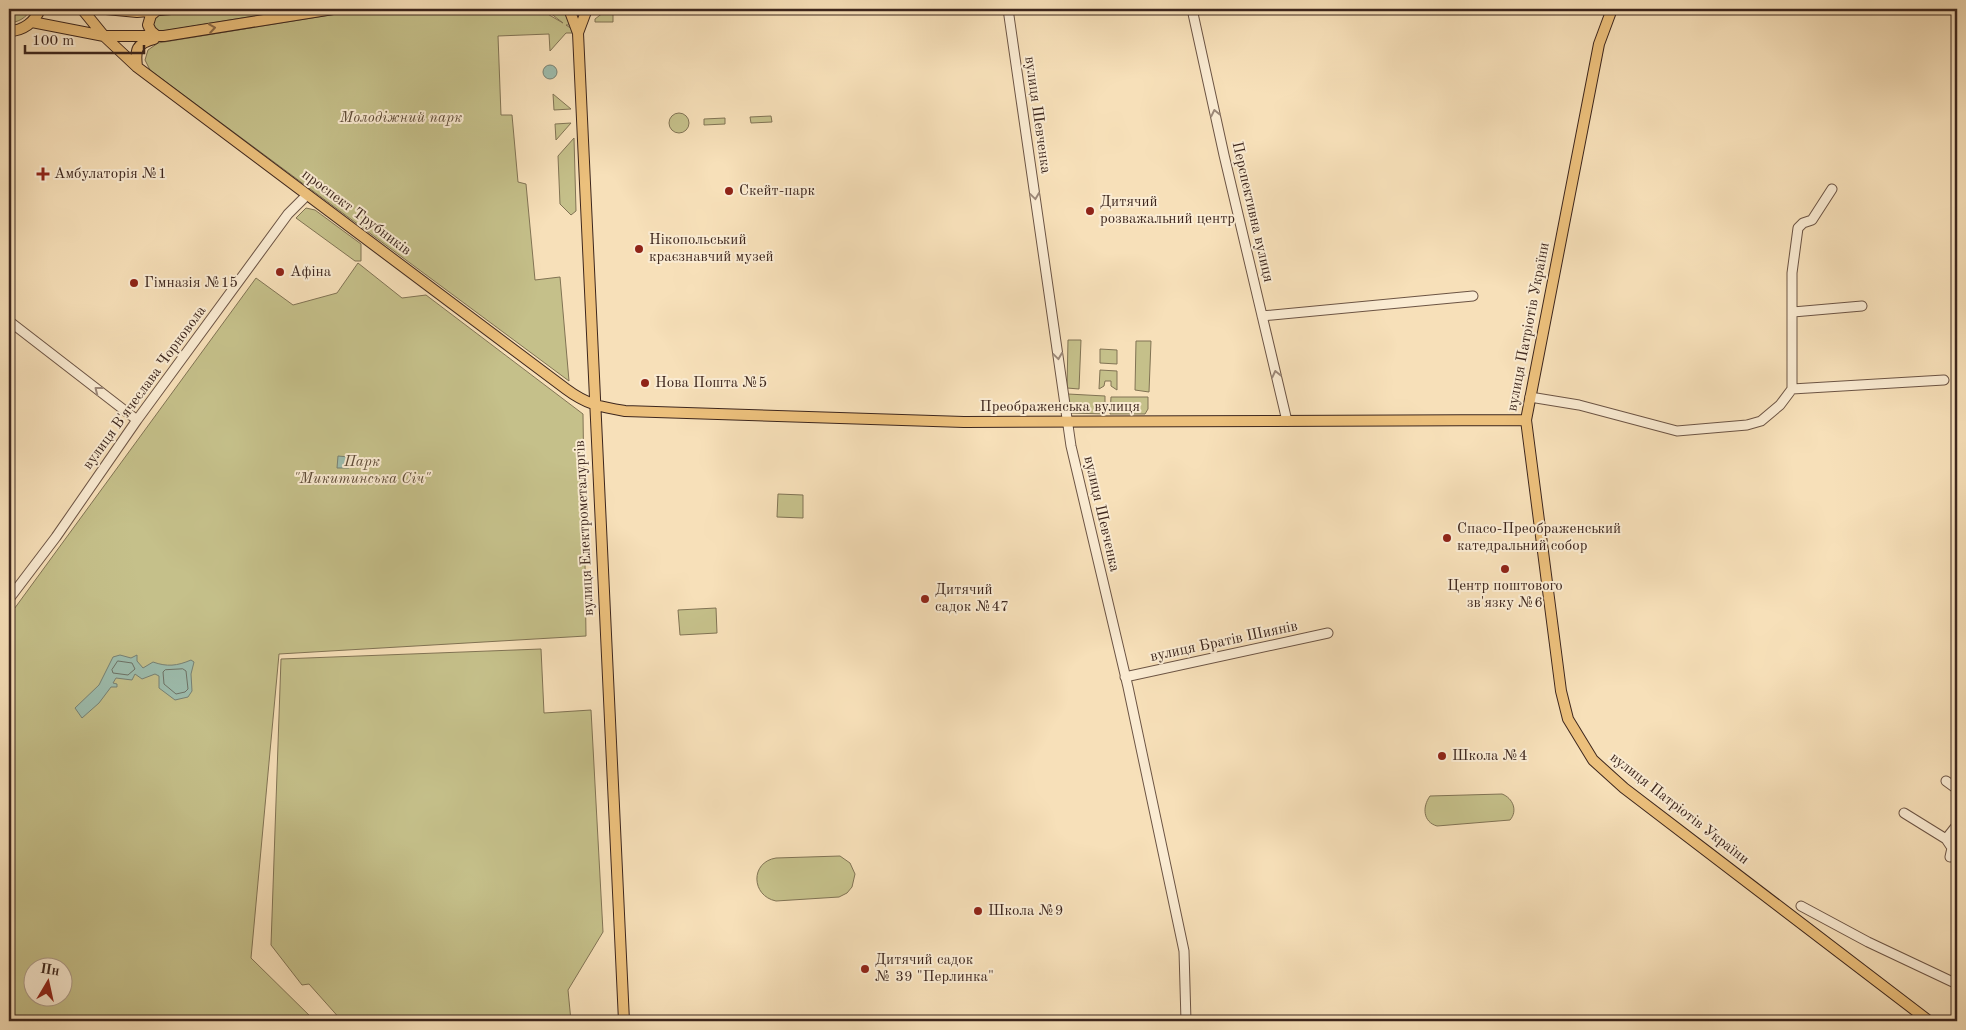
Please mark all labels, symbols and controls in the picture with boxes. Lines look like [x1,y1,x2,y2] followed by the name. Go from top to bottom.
[25,22,144,54] scale bar
[207,24,216,34] one-way arrow
[32,34,74,49] text: 100 m
[1021,55,1053,175] street label: вулиця Шевченка
[1210,109,1221,118] one-way arrow
[339,111,462,126] park label: Молодіжний парк
[1229,140,1276,284] street label: Перспективна вулиця
[36,167,50,181] marker: Амбулаторія №1
[54,167,167,182] place label: Амбулаторія №1
[299,167,413,259] street label: проспект Трубників
[739,184,816,199] place label: Скейт-парк
[723,185,735,197] marker: Скейт-парк
[1029,192,1040,200] one-way arrow
[1100,195,1235,227] place label: Дитячий розважальний центр
[1084,205,1096,217] marker: Дитячий розважальний центр
[649,233,774,265] place label: Нiкопольський краєзнавчий музей
[1505,241,1553,413] street label: вулиця Патріотів України
[633,243,645,255] marker: Нiкопольський краєзнавчий музей
[290,265,332,280] place label: Афіна
[274,266,286,278] marker: Афіна
[144,276,238,291] place label: Гімназія №15
[128,277,140,289] marker: Гімназія №15
[81,303,210,473] street label: вулиця В'ячеслава Чорновола
[1052,353,1063,361] one-way arrow
[1271,369,1282,378] one-way arrow
[655,376,767,391] place label: Нова Пошта №5
[639,377,651,389] marker: Нова Пошта №5
[95,387,104,395] one-way arrow
[980,400,1140,415] street label: Преображенська вулиця
[573,440,597,616] street label: вулиця Електрометалургів
[294,455,431,487] park label: Парк "Микитинська Січ"
[1080,455,1122,574] street label: вулиця Шевченка
[1457,522,1621,554] place label: Спасо-Преображенський катедральний собор
[1441,532,1453,544] marker: Спасо-Преображенський катедральний собор
[1499,563,1511,575] marker: Центр поштового зв'язку №6
[1447,579,1563,611] place label: Центр поштового зв'язку №6
[935,583,1009,615] place label: Дитячий садок №47
[919,593,931,605] marker: Дитячий садок №47
[1149,619,1299,665] street label: вулиця Братів Шиянів
[1452,749,1527,764] place label: Школа №4
[1436,750,1448,762] marker: Школа №4
[1607,750,1751,868] street label: вулиця Патріотів України
[988,904,1063,919] place label: Школа №9
[972,905,984,917] marker: Школа №9
[875,953,994,985] place label: Дитячий садок № 39 "Перлинка"
[22,958,72,1008] north arrow
[39,962,61,979] text: Пн
[859,963,871,975] marker: Дитячий садок № 39 "Перлинка"

